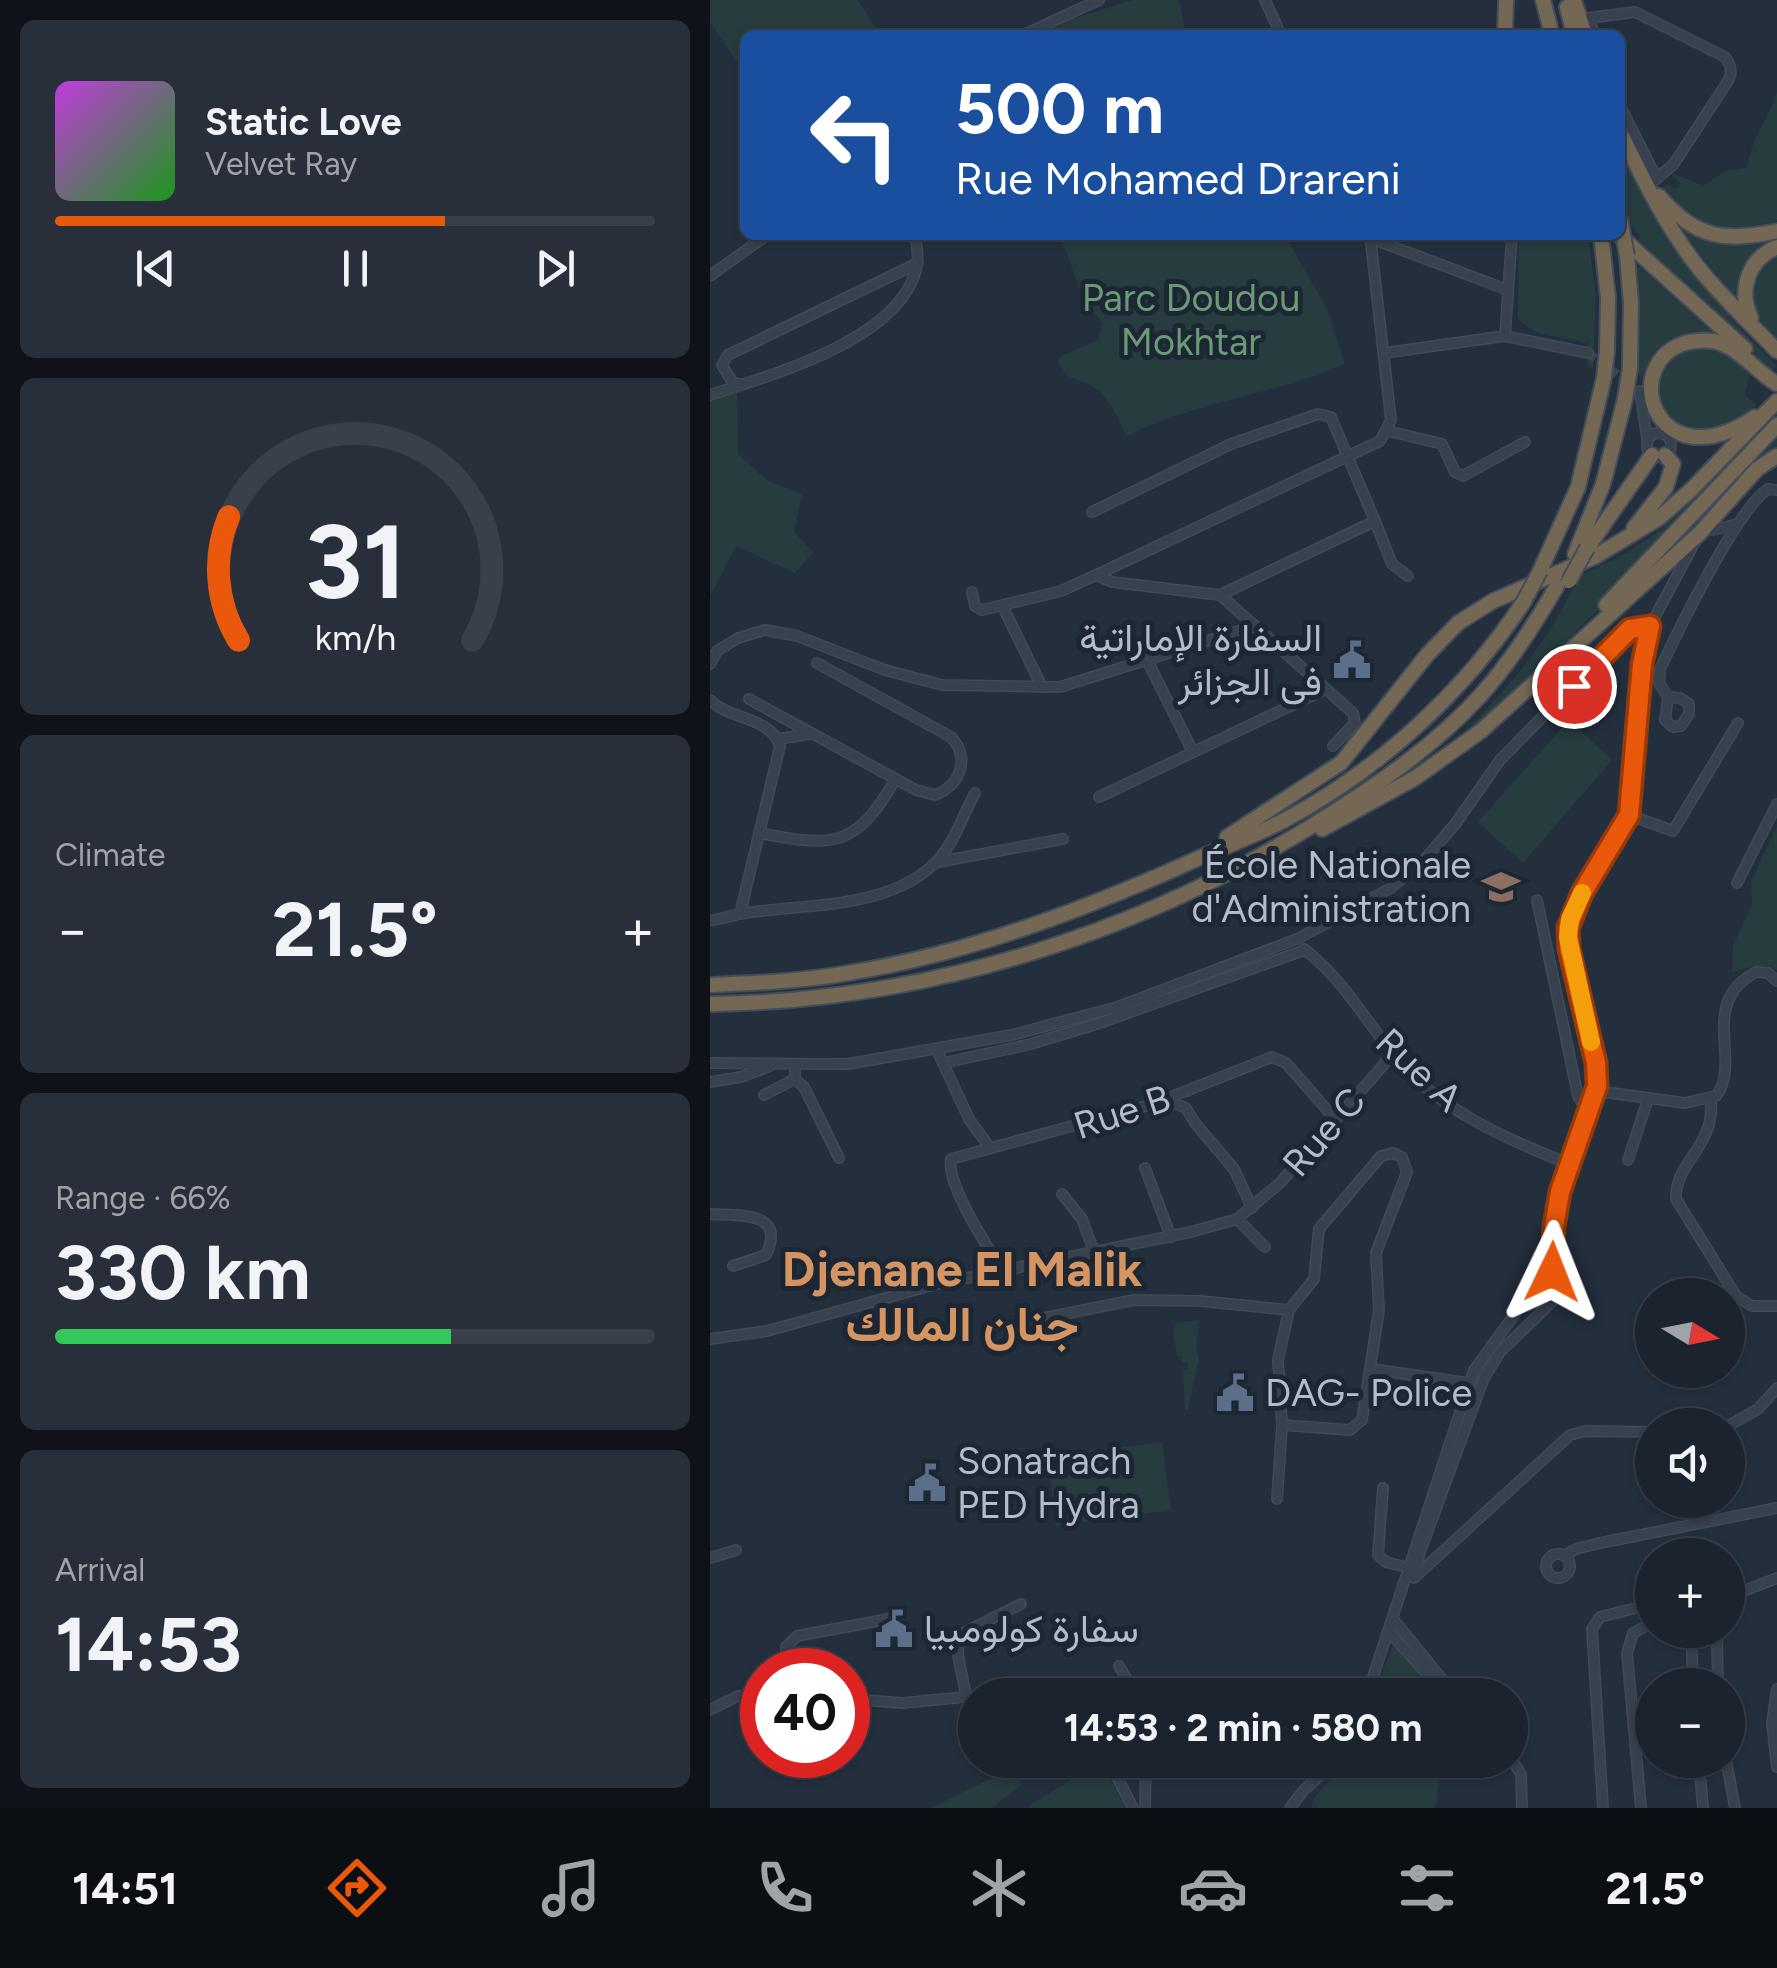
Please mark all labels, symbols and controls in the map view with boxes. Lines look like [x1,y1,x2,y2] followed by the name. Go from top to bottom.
[955,66,1164,151] text: 500 m
[790,70,920,200] icon: left
[205,99,402,145] text: Static Love
[205,145,357,183] text: Velvet Ray
[955,151,1401,205] text: Rue Mohamed Drareni
[128,241,183,296] icon: previous
[328,241,383,296] icon: pause
[528,241,583,296] icon: next
[1082,275,1300,365] park label: Parc Doudou Mokhtar
[304,499,406,624] text: 31
[1079,615,1322,705] place label: السفارة الإماراتية فى الجزائر
[314,616,396,659] text: km/h
[1331,639,1373,681] public building icon: السفارة الإماراتية فى الجزائر
[1532,644,1617,729] pin
[1547,659,1602,714] icon: arrive
[55,836,166,874] text: Climate
[1191,842,1471,932] place label: École Nationale d'Administration
[1480,866,1522,908] school or university icon: École Nationale d'Administration
[272,885,438,975] text: 21.5°
[55,897,89,963] text: −
[621,897,655,963] text: +
[1366,1019,1472,1121] street label: Rue A
[1068,1075,1176,1149] street label: Rue B
[1273,1078,1375,1186] street label: Rue C
[55,1179,231,1217] text: Range · 66%
[1500,1220,1604,1324] position arrow
[55,1228,311,1318] text: 330 km
[782,1240,1143,1353] district label: Djenane El Malik جنان المالك
[1635,1278,1745,1388] north arrow
[1635,1278,1745,1778] map controls
[1265,1370,1472,1416] place label: DAG- Police
[1214,1372,1256,1414] public building icon: DAG- Police
[1635,1408,1745,1518] button: sound
[957,1438,1140,1528] place label: Sonatrach PED Hydra
[906,1462,948,1504] public building icon: Sonatrach PED Hydra
[1635,1538,1745,1648] button: +
[55,1551,145,1589] text: Arrival
[55,1600,242,1690] text: 14:53
[924,1606,1139,1652] place label: سفارة كولومبيا
[873,1608,915,1650] public building icon: سفارة كولومبيا
[740,1648,870,1778] speed limit sign: 40
[1635,1668,1745,1778] button: −
[1064,1705,1422,1751] text: 14:53 · 2 min · 580 m
[322,1853,392,1923] icon: directions
[536,1853,606,1923] icon: music
[750,1853,820,1923] icon: phone
[964,1853,1034,1923] icon: climate
[1178,1853,1248,1923] icon: car
[1392,1853,1462,1923] icon: filters
[72,1861,178,1915] text: 14:51
[1606,1861,1705,1915] text: 21.5°

